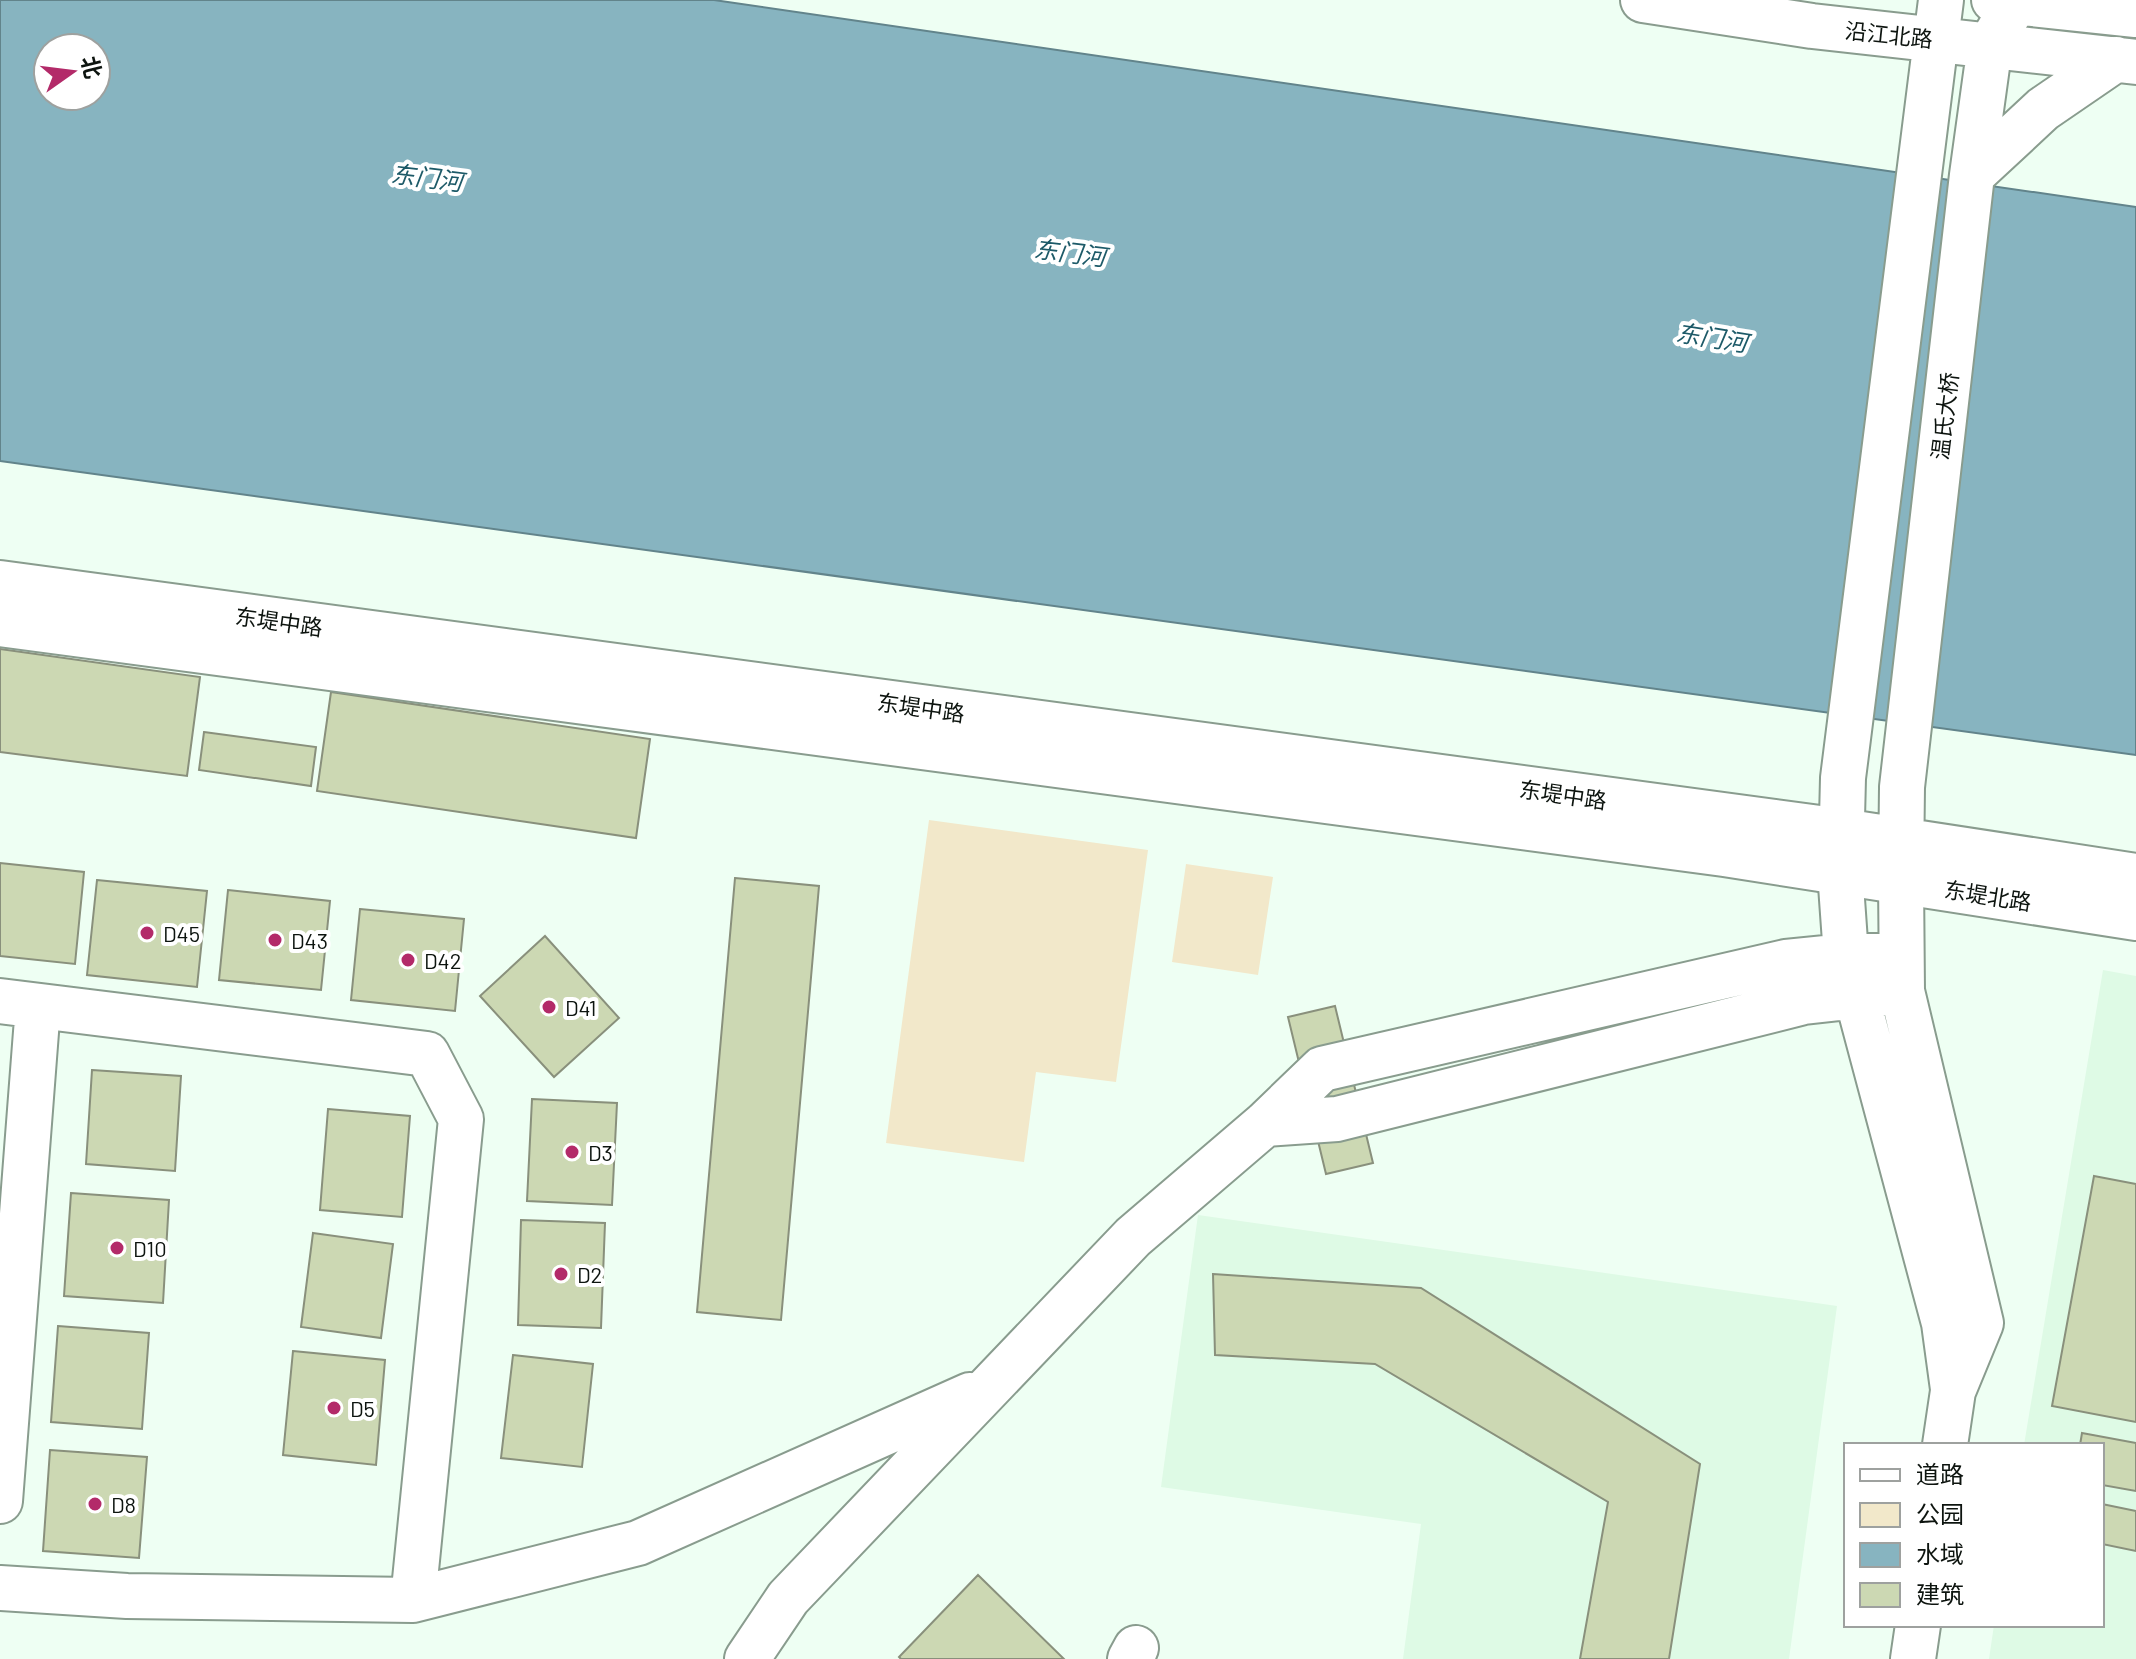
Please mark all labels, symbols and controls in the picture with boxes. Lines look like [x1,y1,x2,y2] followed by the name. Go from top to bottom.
[1844,16,1934,52] street label: 沿江北路
[32,32,112,112] north arrow
[77,53,108,81] text: 北
[390,158,468,196] water label: 东门河
[1033,233,1111,271] water label: 东门河
[1674,317,1754,358] water label: 东门河
[1926,371,1962,461] street label: 温氏大桥
[234,602,324,640] street label: 东堤中路
[876,688,966,726] street label: 东堤中路
[1518,775,1608,813] street label: 东堤中路
[1943,875,2033,915] street label: 东堤北路
[163,920,200,946] place label: D45
[138,924,156,942] marker: D45
[291,927,328,953] place label: D43
[266,931,284,949] marker: D43
[424,947,462,973] place label: D42
[399,951,417,969] marker: D42
[565,994,596,1020] place label: D41
[540,998,558,1016] marker: D41
[588,1139,613,1165] place label: D3
[563,1143,581,1161] marker: D3
[133,1235,167,1261] place label: D10
[108,1239,126,1257] marker: D10
[577,1261,602,1287] place label: D2
[552,1265,570,1283] marker: D2
[350,1395,375,1421] place label: D5
[325,1399,343,1417] marker: D5
[1844,1443,2104,1627] legend
[1916,1459,1964,1488] text: 道路
[111,1491,136,1517] place label: D8
[86,1495,104,1513] marker: D8
[1916,1499,1964,1528] text: 公园
[1916,1539,1964,1568] text: 水域
[1916,1579,1964,1608] text: 建筑

